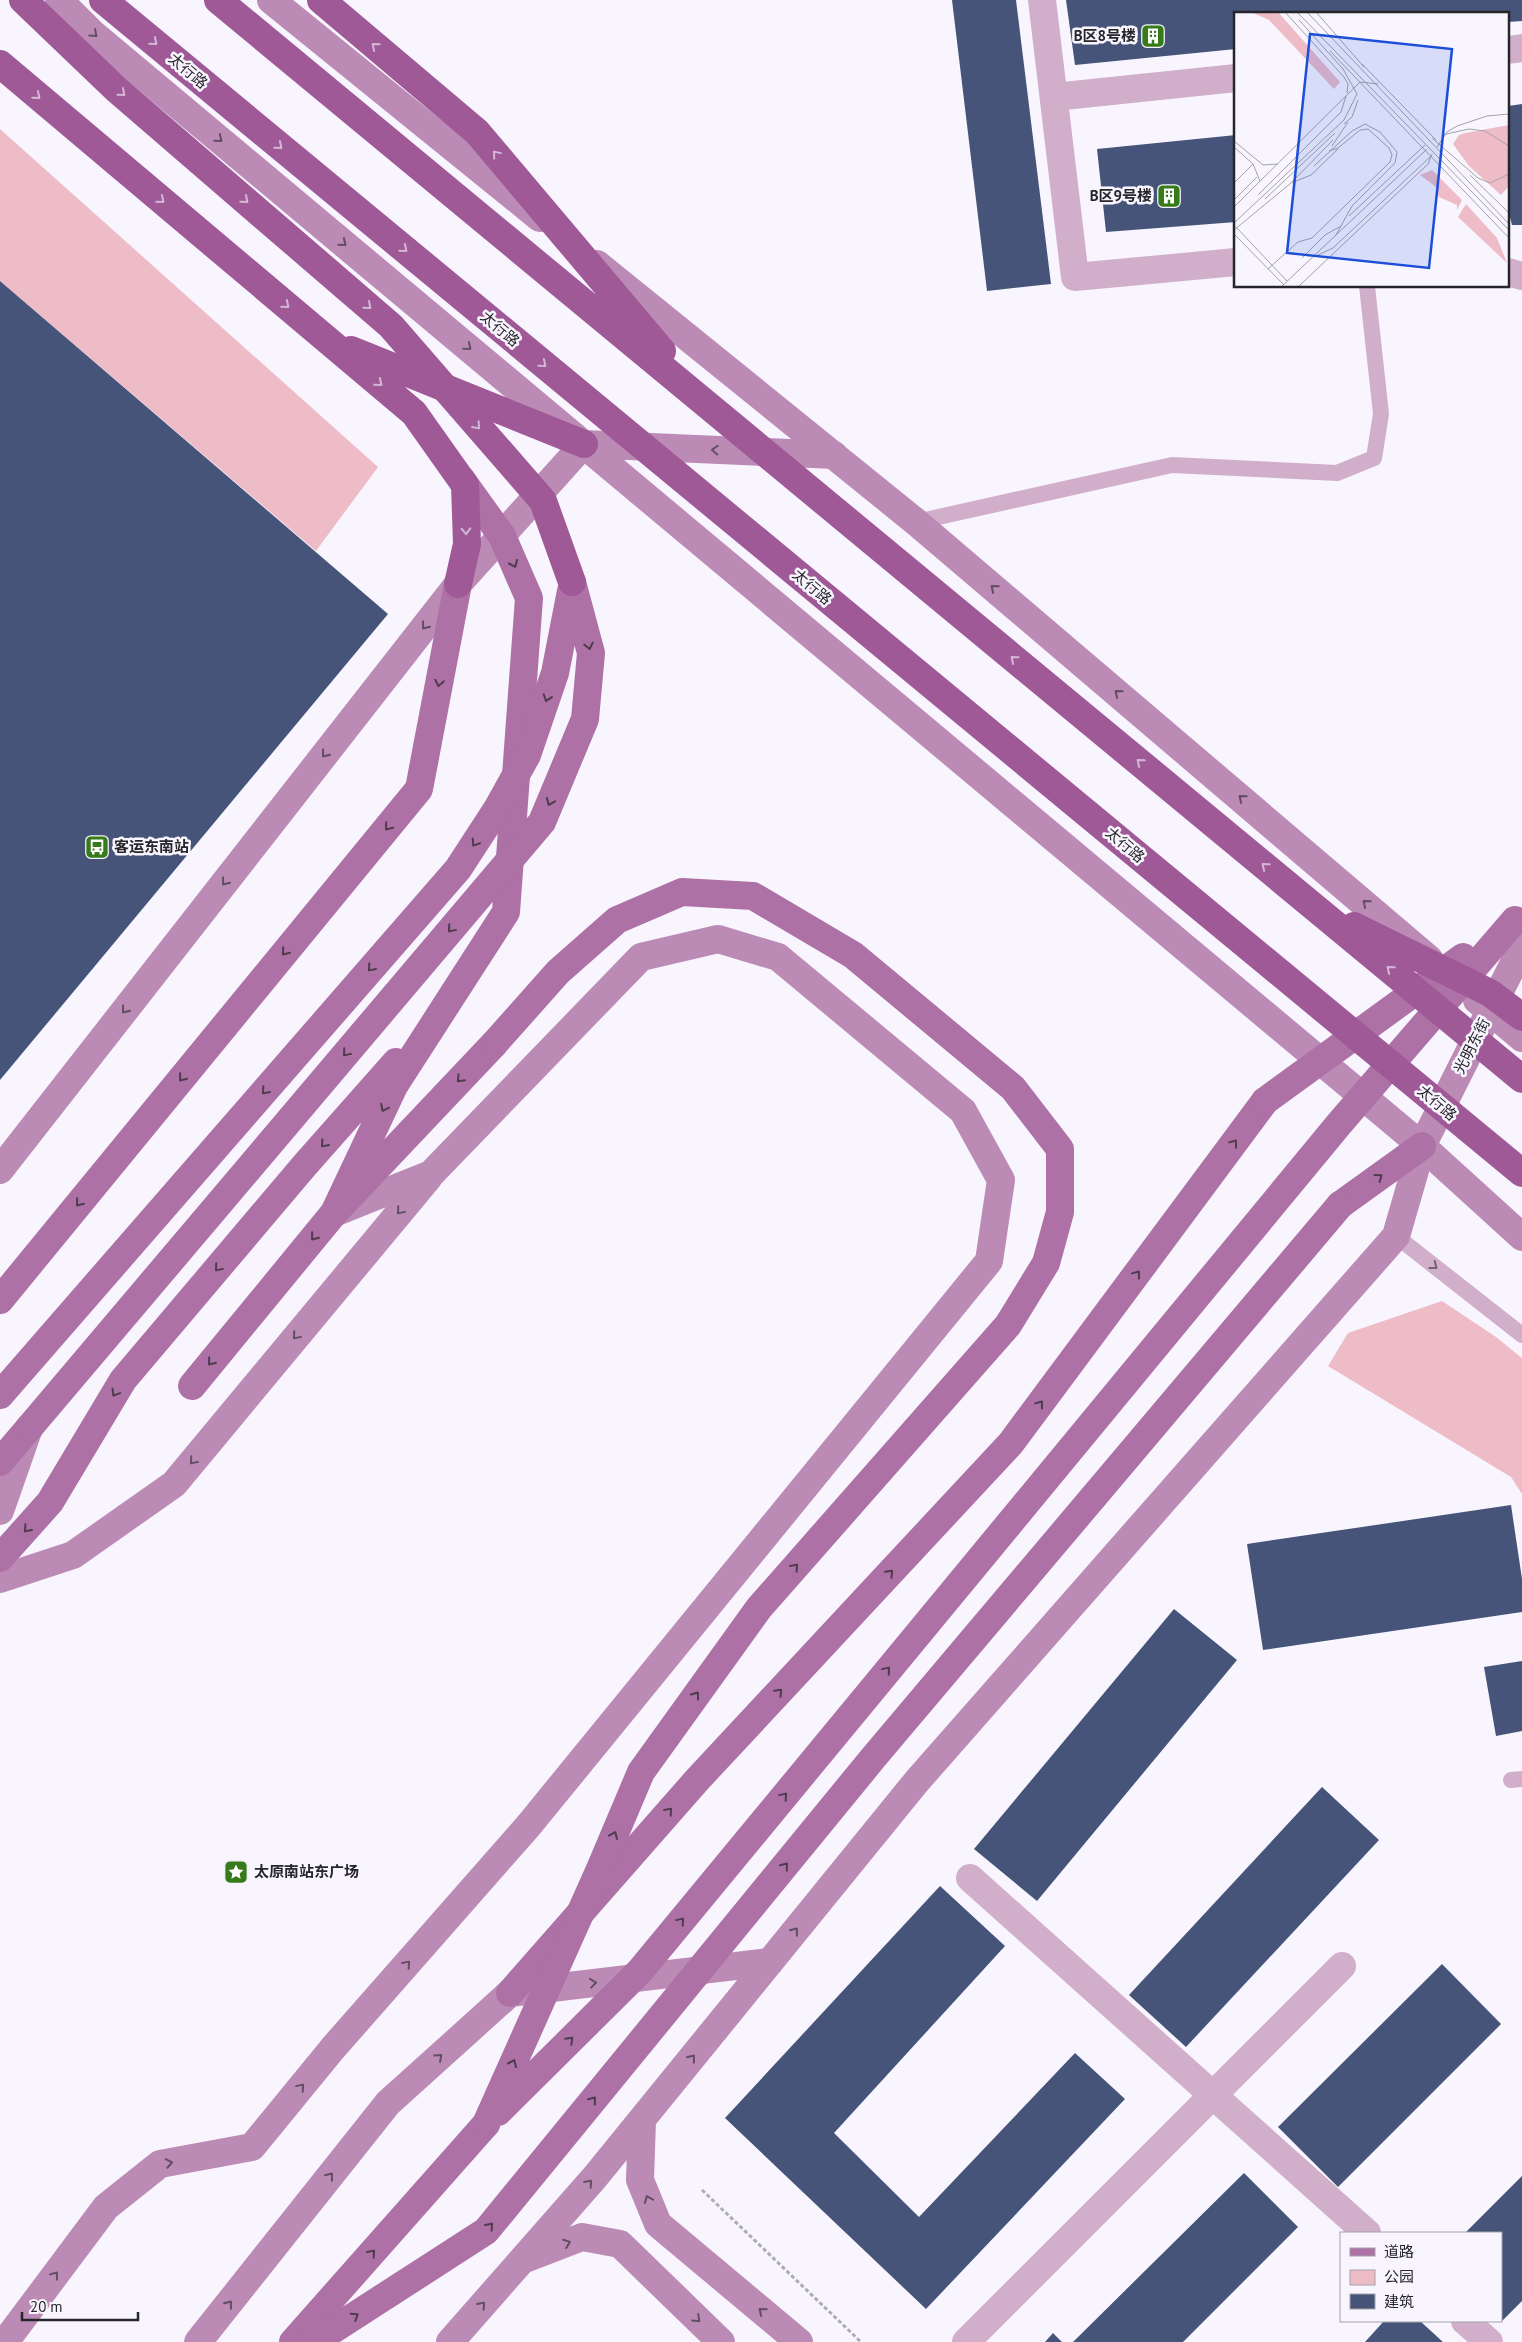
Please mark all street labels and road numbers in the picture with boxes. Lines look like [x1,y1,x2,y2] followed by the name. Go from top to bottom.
[165,49,212,92] street label: 太行路
[477,307,524,350] street label: 太行路
[789,565,836,608] street label: 太行路
[1102,823,1149,866] street label: 太行路
[1449,1015,1494,1077] street label: 光明东街
[1414,1081,1461,1124] street label: 太行路

